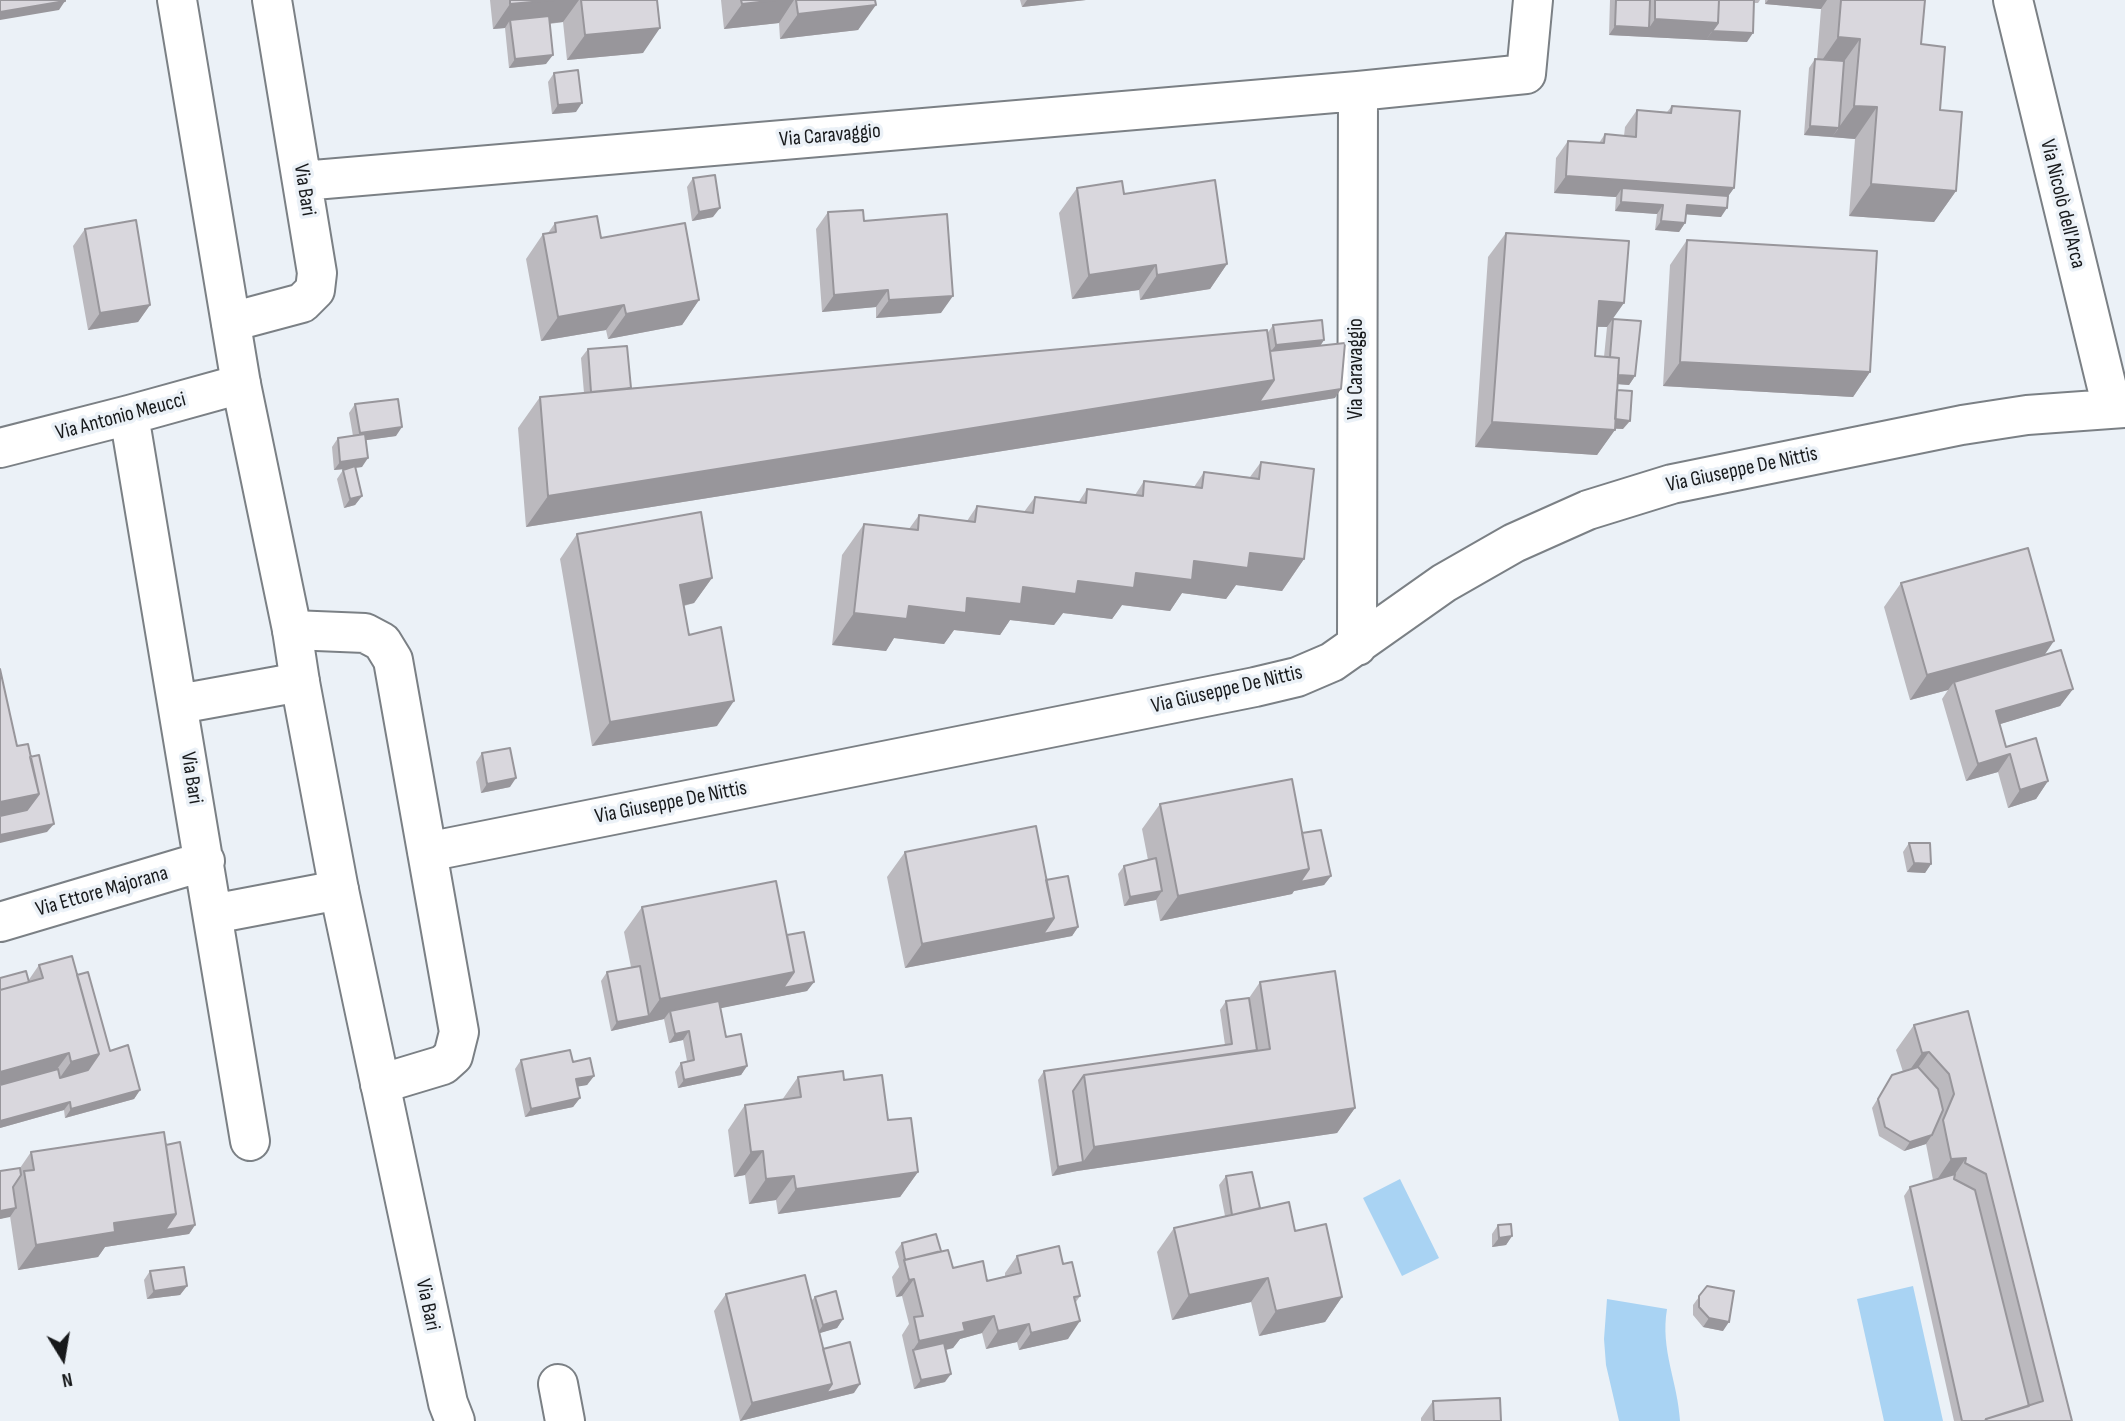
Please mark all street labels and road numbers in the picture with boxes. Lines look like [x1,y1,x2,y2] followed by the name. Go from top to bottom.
[778,119,882,153] street label: Via Caravaggio
[2034,137,2090,271] street label: Via Nicolò dell'Arca
[287,162,321,218] street label: Via Bari
[1344,318,1370,420] street label: Via Caravaggio
[53,388,189,446] street label: Via Antonio Meucci
[1664,442,1820,498] street label: Via Giuseppe De Nittis
[1149,660,1305,720] street label: Via Giuseppe De Nittis
[174,750,208,806] street label: Via Bari
[593,776,749,830] street label: Via Giuseppe De Nittis
[33,861,171,923] street label: Via Ettore Majorana
[409,1277,445,1333] street label: Via Bari

